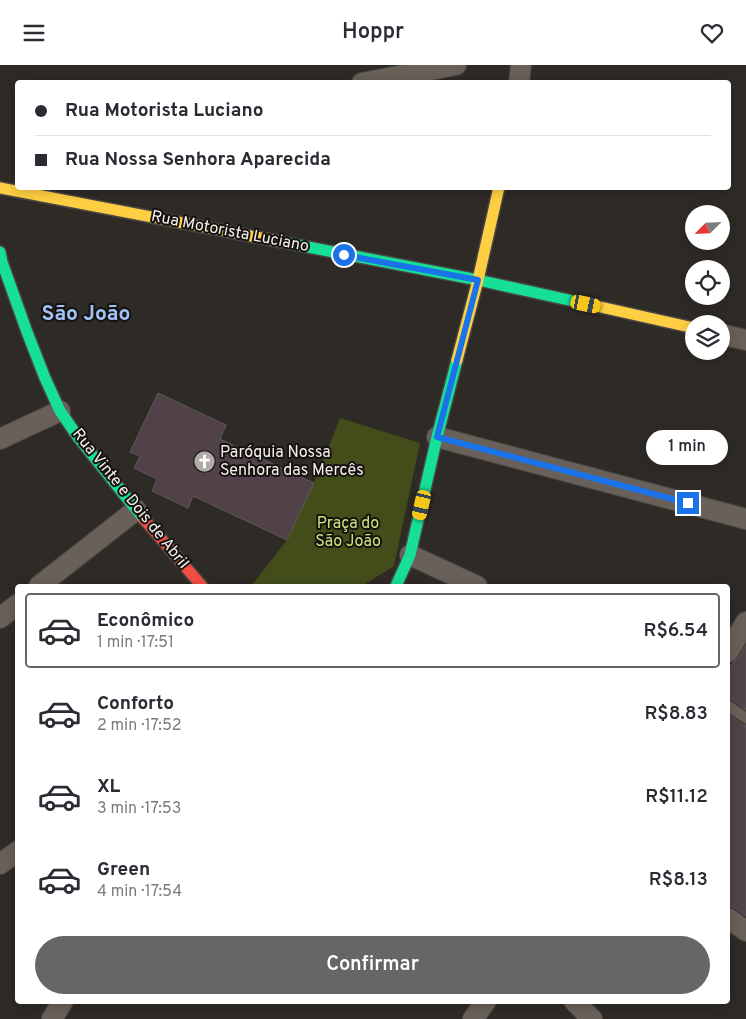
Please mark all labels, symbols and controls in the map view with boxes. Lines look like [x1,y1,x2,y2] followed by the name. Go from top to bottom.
[20,19,48,47] icon: menu
[342,19,404,46] text: Hoppr
[698,19,726,47] icon: heart
[65,99,264,123] text: Rua Motorista Luciano
[65,148,331,172] text: Rua Nossa Senhora Aparecida
[685,205,730,250] north arrow
[685,205,730,360] map controls
[149,207,311,257] street label: Rua Motorista Luciano
[333,244,355,266] route start
[685,260,730,305] button: locate
[569,294,602,314] car
[42,301,130,328] district label: São João
[685,315,730,360] button: layers
[67,425,193,573] street label: Rua Vinte e Dois de Abril
[647,431,729,465] callout: 1 min
[668,437,706,457] text: 1 min
[220,443,364,481] place label: Paróquia Nossa Senhora das Mercês
[192,450,216,474] church icon: Paróquia Nossa Senhora das Mercês
[411,489,432,521] car
[677,492,699,514] route end
[315,514,381,552] park label: Praça do São João
[37,608,82,653] icon: car
[97,609,194,633] text: Econômico
[643,619,708,643] text: R$6.54
[97,633,174,653] text: 1 min · 17:51
[37,691,82,736] icon: car
[97,692,174,716] text: Conforto
[644,702,708,726] text: R$8.83
[97,716,182,736] text: 2 min · 17:52
[37,774,82,819] icon: car
[97,775,120,799] text: XL
[645,785,708,809] text: R$11.12
[97,799,181,819] text: 3 min · 17:53
[37,857,82,902] icon: car
[97,858,150,882] text: Green
[649,868,708,892] text: R$8.13
[97,882,182,902] text: 4 min · 17:54
[35,936,710,994] button: Confirmar

